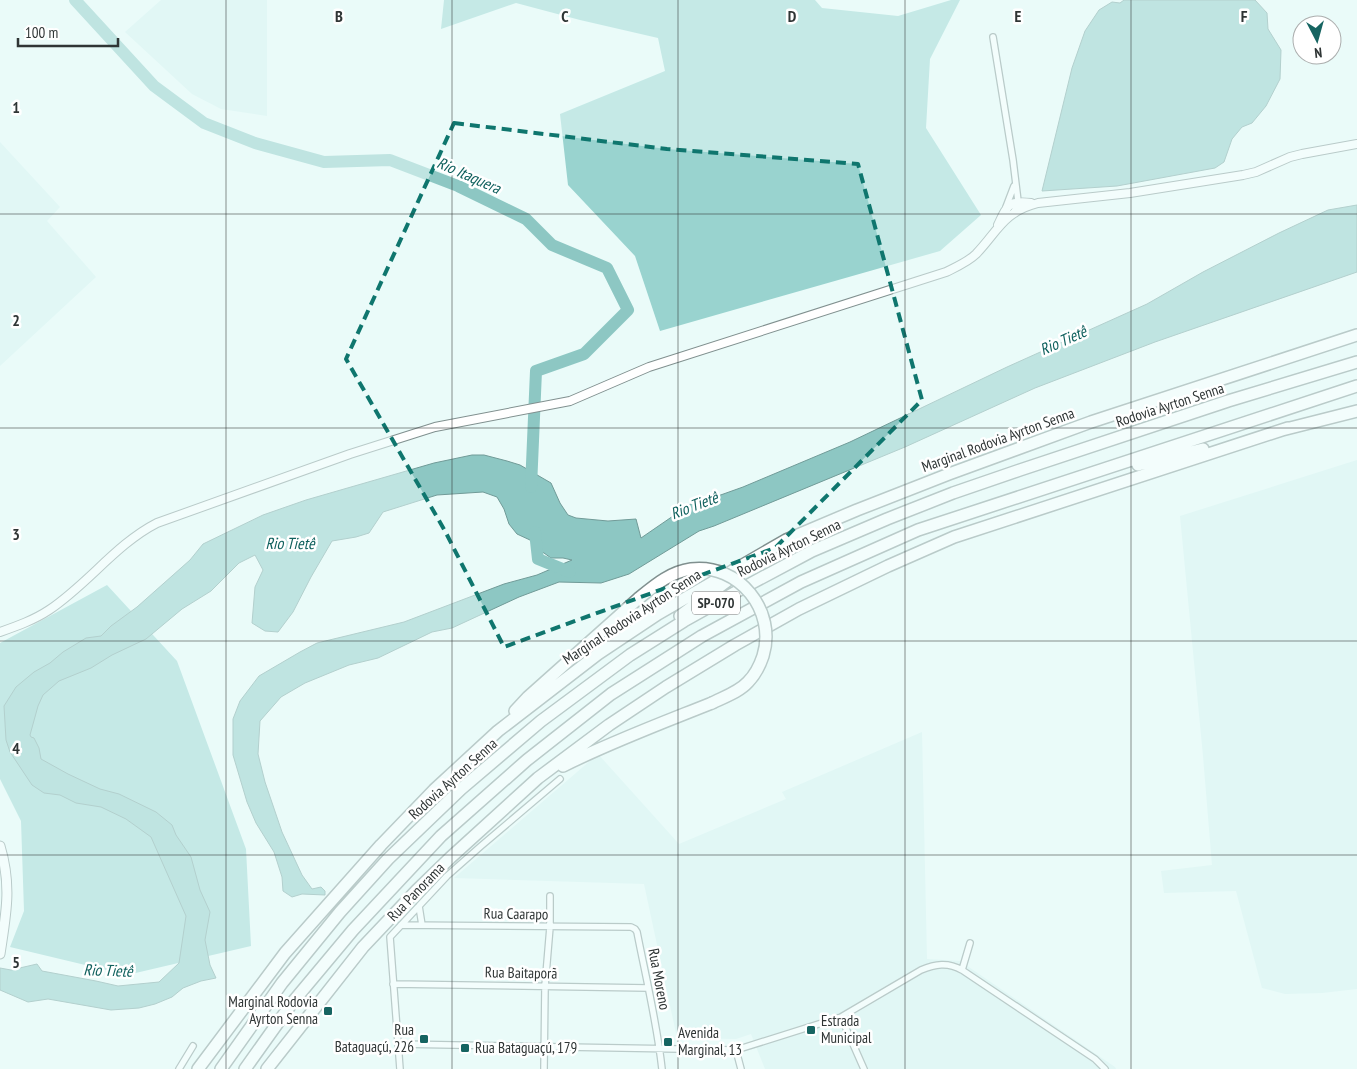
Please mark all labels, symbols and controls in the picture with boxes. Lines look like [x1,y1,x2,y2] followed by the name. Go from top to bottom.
[335,6,343,26] text: B
[561,6,569,26] text: C
[788,6,797,26] text: D
[1015,6,1022,26] text: E
[1241,6,1248,26] text: F
[18,15,118,47] scale bar
[1292,15,1342,65] north arrow
[25,23,58,42] text: 100 m
[1314,44,1323,62] text: N
[12,97,20,117] text: 1
[434,152,505,198] water label: Rio Itaquera
[12,310,20,330] text: 2
[1036,320,1091,359] water label: Rio Tietê
[1113,378,1226,431] street label: Rodovia Ayrton Senna
[919,403,1077,476] street label: Marginal Rodovia Ayrton Senna
[667,486,722,523] water label: Rio Tietê
[734,514,844,581] street label: Rodovia Ayrton Senna
[12,524,20,544] text: 3
[265,533,316,553] water label: Rio Tietê
[559,565,705,668] street label: Marginal Rodovia Ayrton Senna
[692,592,740,614] road number: SP-070
[404,734,501,823] street label: Rodovia Ayrton Senna
[12,738,20,758] text: 4
[383,858,448,925] street label: Rua Panorama
[484,903,549,924] street label: Rua Caarapo
[644,947,675,1011] street label: Rua Moreno
[12,952,20,972] text: 5
[83,959,134,981] water label: Rio Tietê
[485,962,557,983] street label: Rua Baitaporã
[228,992,318,1028] place label: Marginal Rodovia Ayrton Senna
[322,1005,334,1017] marker: Marginal Rodovia Ayrton Senna
[821,1011,872,1047] place label: Estrada Municipal
[335,1020,414,1056] place label: Rua Bataguaçú, 226
[678,1023,742,1059] place label: Avenida Marginal, 13
[805,1024,817,1036] marker: Estrada Municipal
[418,1033,430,1045] marker: Rua Bataguaçú, 226
[662,1036,674,1048] marker: Avenida Marginal, 13
[475,1038,577,1057] place label: Rua Bataguaçú, 179
[459,1042,471,1054] marker: Rua Bataguaçú, 179

